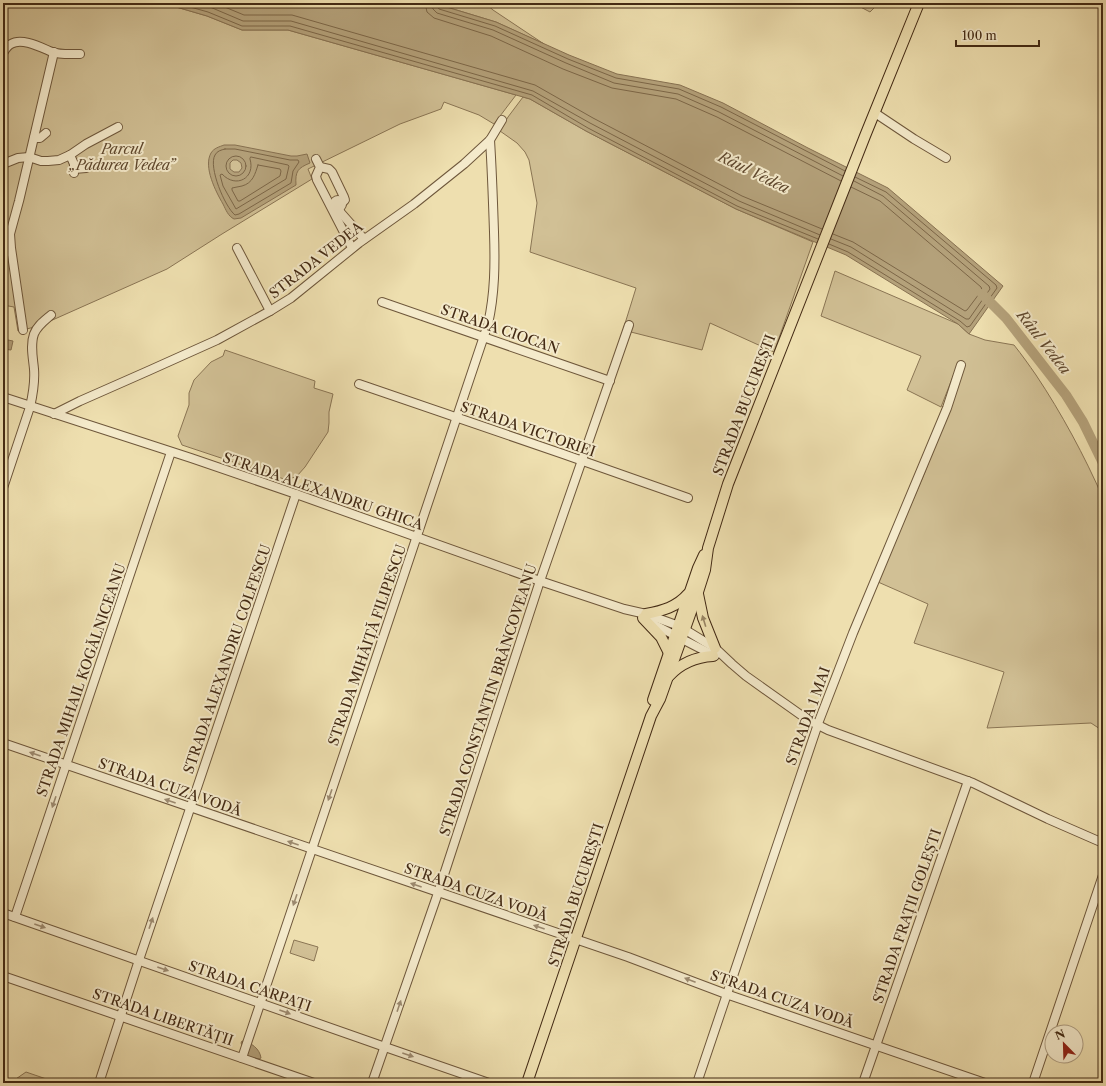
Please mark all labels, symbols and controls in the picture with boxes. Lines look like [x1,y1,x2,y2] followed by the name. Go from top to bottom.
[956,22,1039,48] scale bar
[962,28,997,43] text: 100 m
[67,140,177,174] park label: Parcul „Pădurea Vedea”
[715,146,793,197] water label: Râul Vedea
[265,217,367,302] street label: STRADA VEDEA
[438,300,562,358] street label: STRADA CIOCAN
[1012,305,1075,378] water label: Râul Vedea
[709,332,779,478] street label: STRADA BUCUREȘTI
[458,397,598,461] street label: STRADA VICTORIEI
[220,448,426,534] street label: STRADA ALEXANDRU GHICA
[179,542,275,776] street label: STRADA ALEXANDRU COLFESCU
[324,542,410,748] street label: STRADA MIHĂIȚĂ FILIPESCU
[32,561,130,799] street label: STRADA MIHAIL KOGĂLNICEANU
[435,562,541,838] street label: STRADA CONSTANTIN BRÂNCOVEANU
[701,614,707,626] one-way arrow
[782,664,834,768] street label: STRADA 1 MAI
[28,751,40,757] one-way arrow
[96,754,245,820] street label: STRADA CUZA VODĂ
[327,789,333,801] one-way arrow
[51,797,57,809] one-way arrow
[164,798,176,804] one-way arrow
[544,821,608,969] street label: STRADA BUCUREȘTI
[869,827,945,1005] street label: STRADA FRAȚII GOLEȘTI
[286,840,298,846] one-way arrow
[402,859,551,925] street label: STRADA CUZA VODĂ
[409,882,421,888] one-way arrow
[292,894,298,906] one-way arrow
[148,917,154,929] one-way arrow
[34,923,46,929] one-way arrow
[532,924,544,930] one-way arrow
[186,957,314,1015] street label: STRADA CARPAȚI
[157,966,169,972] one-way arrow
[708,966,857,1032] street label: STRADA CUZA VODĂ
[684,977,696,983] one-way arrow
[90,984,236,1050] street label: STRADA LIBERTĂȚII
[396,1000,402,1012] one-way arrow
[280,1009,292,1015] one-way arrow
[1044,1024,1084,1064] north arrow
[1053,1026,1068,1043] text: N
[402,1052,414,1058] one-way arrow

